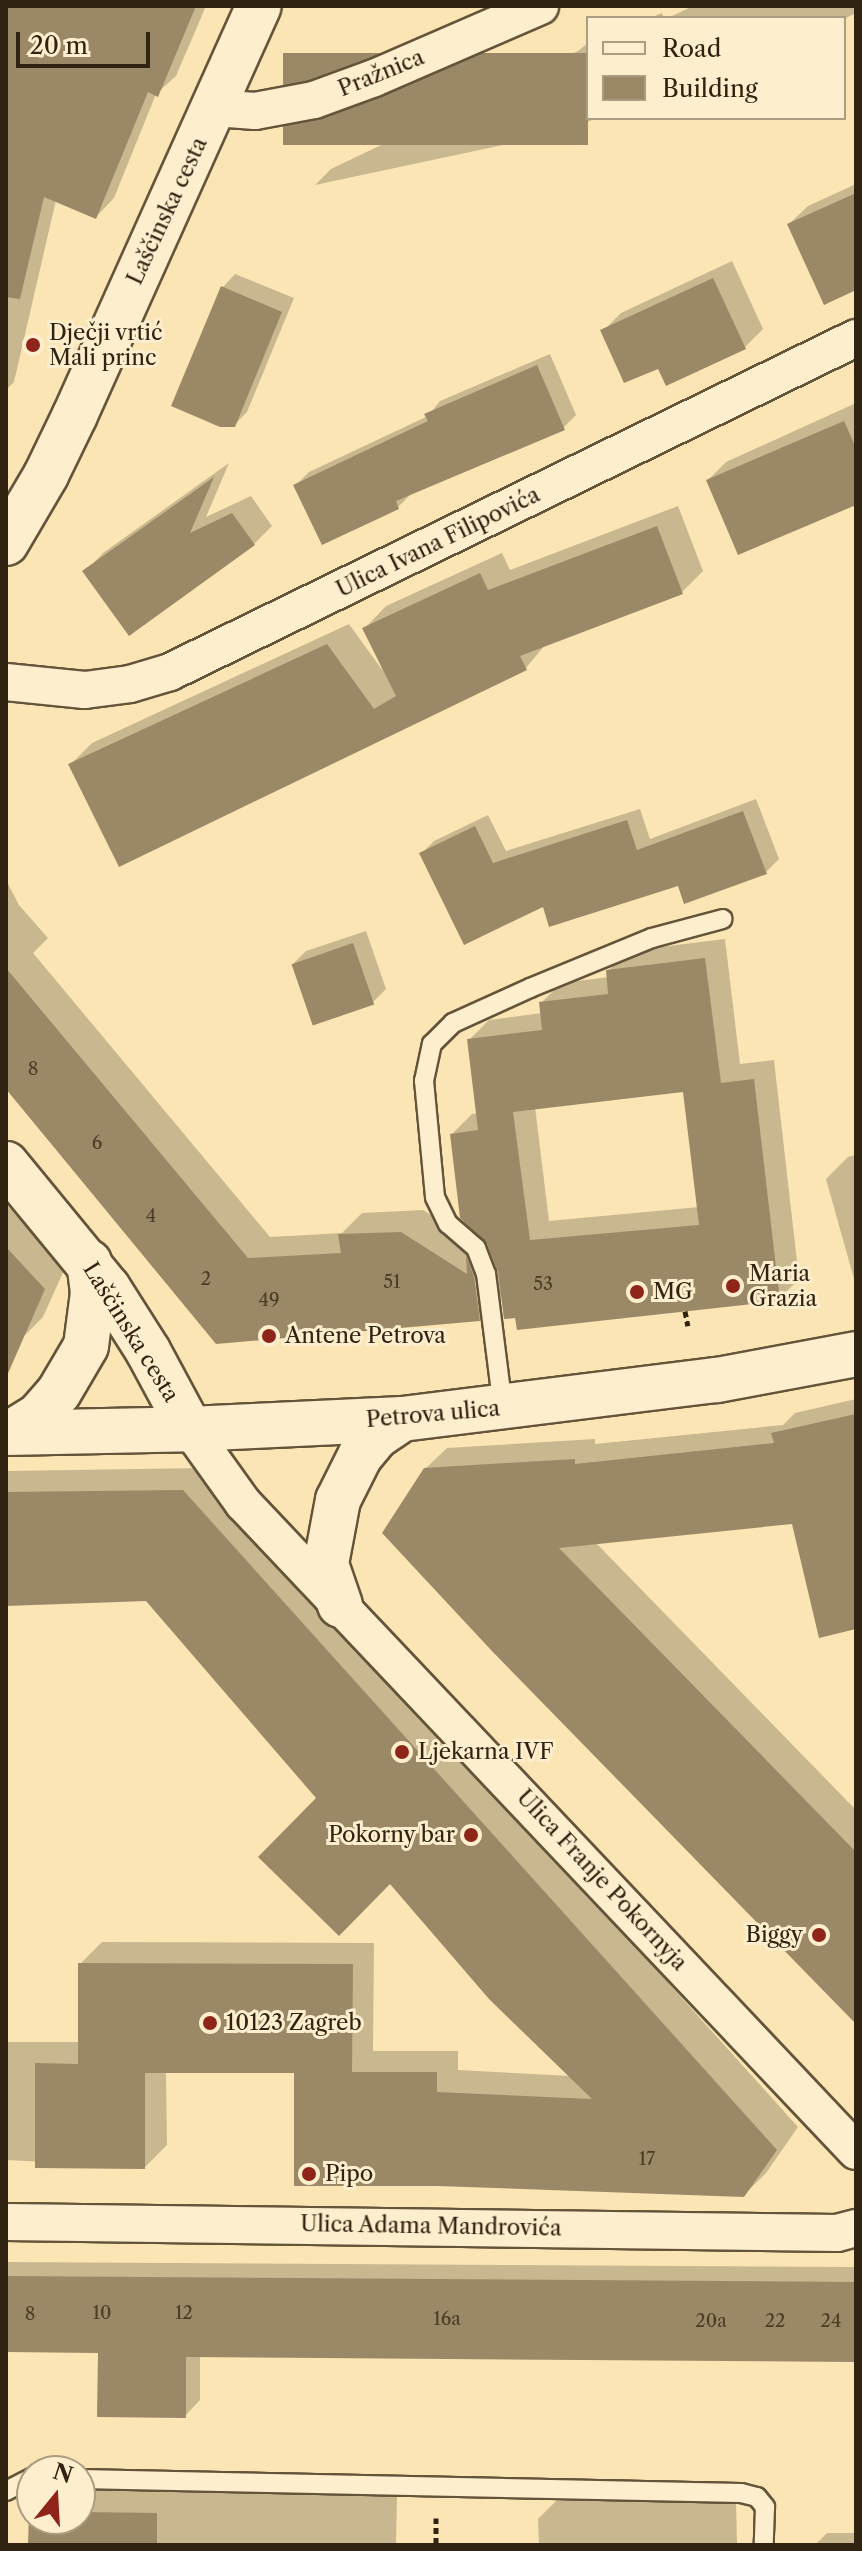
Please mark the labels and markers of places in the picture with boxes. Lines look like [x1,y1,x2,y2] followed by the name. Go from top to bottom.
[49,319,163,370] place label: Dječji vrtić Mali princ
[24,336,42,354] marker: Dječji vrtić Mali princ
[749,1260,817,1312] place label: Maria Grazia
[724,1277,742,1295] marker: Maria Grazia
[653,1279,693,1305] place label: MG
[628,1283,646,1301] marker: MG
[285,1323,446,1349] place label: Antene Petrova
[260,1327,278,1345] marker: Antene Petrova
[418,1739,554,1765] place label: Ljekarna IVF
[393,1743,411,1761] marker: Ljekarna IVF
[327,1822,455,1848] place label: Pokorny bar
[462,1826,480,1844] marker: Pokorny bar
[746,1922,803,1948] place label: Biggy
[810,1926,828,1944] marker: Biggy
[226,2010,362,2036] place label: 10123 Zagreb
[201,2014,219,2032] marker: 10123 Zagreb
[325,2161,373,2187] place label: Pipo
[300,2165,318,2183] marker: Pipo

